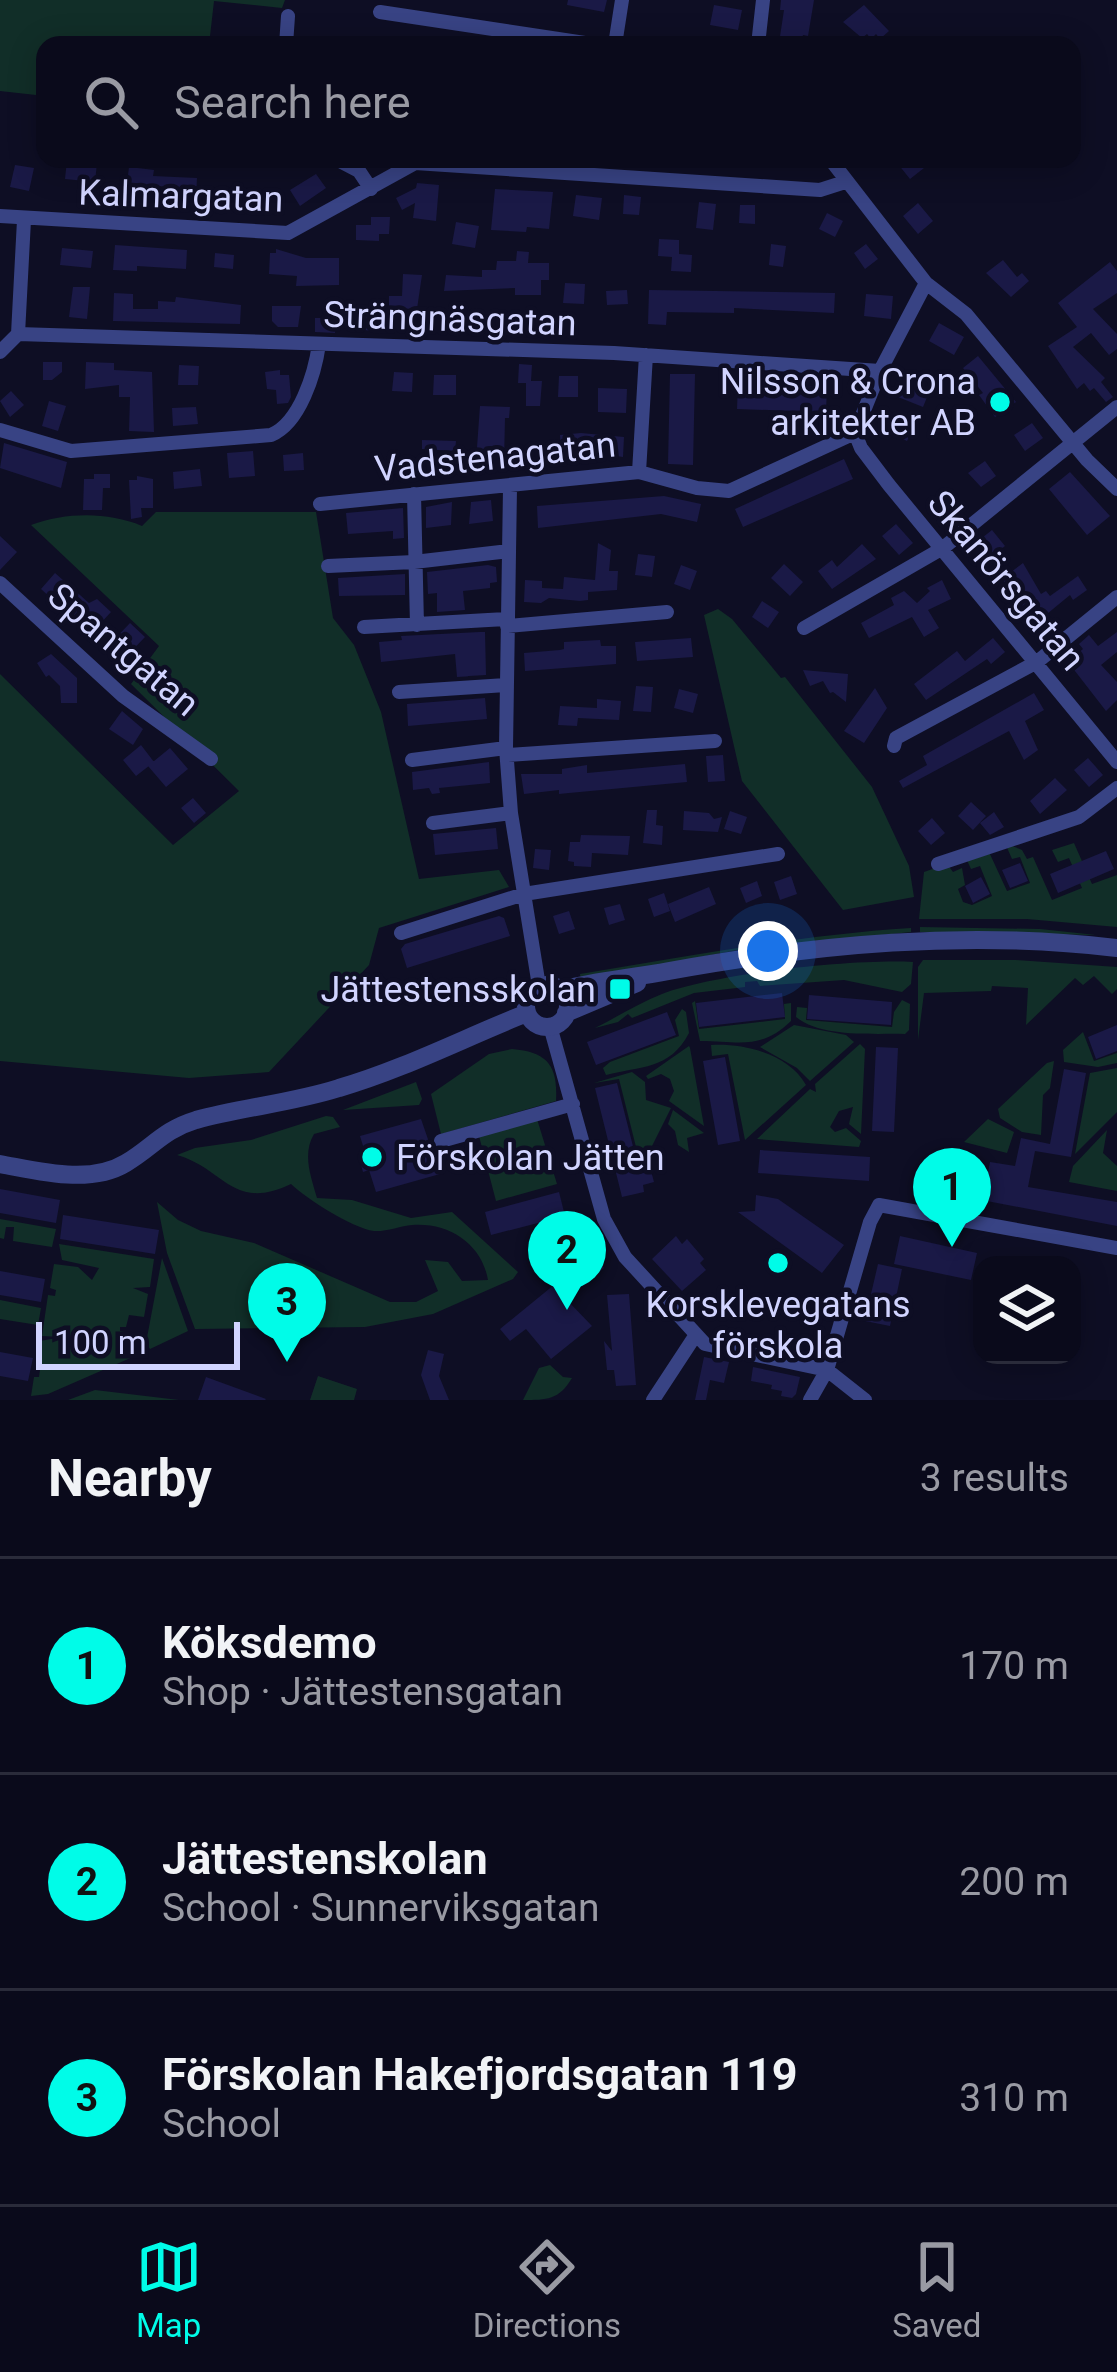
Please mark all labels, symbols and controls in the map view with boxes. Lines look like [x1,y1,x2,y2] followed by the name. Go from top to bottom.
[36,36,1081,168] search box
[78,69,144,135] icon: search
[174,76,411,129] text: Search here
[78,171,284,221] street label: Kalmargatan
[323,294,577,344] street label: Strängnäsgatan
[720,361,976,444] place label: Nilsson & Crona arkitekter AB
[987,389,1013,415] marker: Nilsson & Crona arkitekter AB
[373,423,618,491] street label: Vadstenagatan
[919,482,1093,679] street label: Skanörsgatan
[39,575,207,725] street label: Spantgatan
[738,921,798,981] your location
[320,969,596,1011] place label: Jättestensskolan
[607,976,633,1002] marker: Jättestensskolan
[396,1137,665,1179] place label: Förskolan Jätten
[359,1144,385,1170] marker: Förskolan Jätten
[913,1148,991,1247] pin: 1
[528,1211,606,1310] pin: 2
[765,1250,791,1276] marker: Korsklevegatans förskola
[973,1256,1081,1364] map controls
[973,1256,1081,1364] button: layers
[248,1263,326,1362] pin: 3
[645,1284,911,1367] place label: Korsklevegatans förskola
[36,1316,240,1369] scale bar
[54,1323,147,1362] text: 100 m
[48,1449,212,1508] text: Nearby
[920,1455,1069,1501] text: 3 results
[162,1616,377,1669] text: Köksdemo
[76,1643,98,1689] text: 1
[959,1643,1069,1689] text: 170 m
[162,1669,563,1715] text: Shop · Jättestensgatan
[162,1832,488,1885] text: Jättestenskolan
[76,1859,98,1905] text: 2
[959,1859,1069,1905] text: 200 m
[162,1885,599,1931] text: School · Sunnerviksgatan
[162,2048,798,2101] text: Förskolan Hakefjordsgatan 119
[76,2075,98,2121] text: 3
[959,2075,1069,2121] text: 310 m
[162,2101,281,2147] text: School
[136,2234,202,2345] tab: Map
[473,2234,621,2345] tab: Directions
[892,2234,981,2345] tab: Saved

